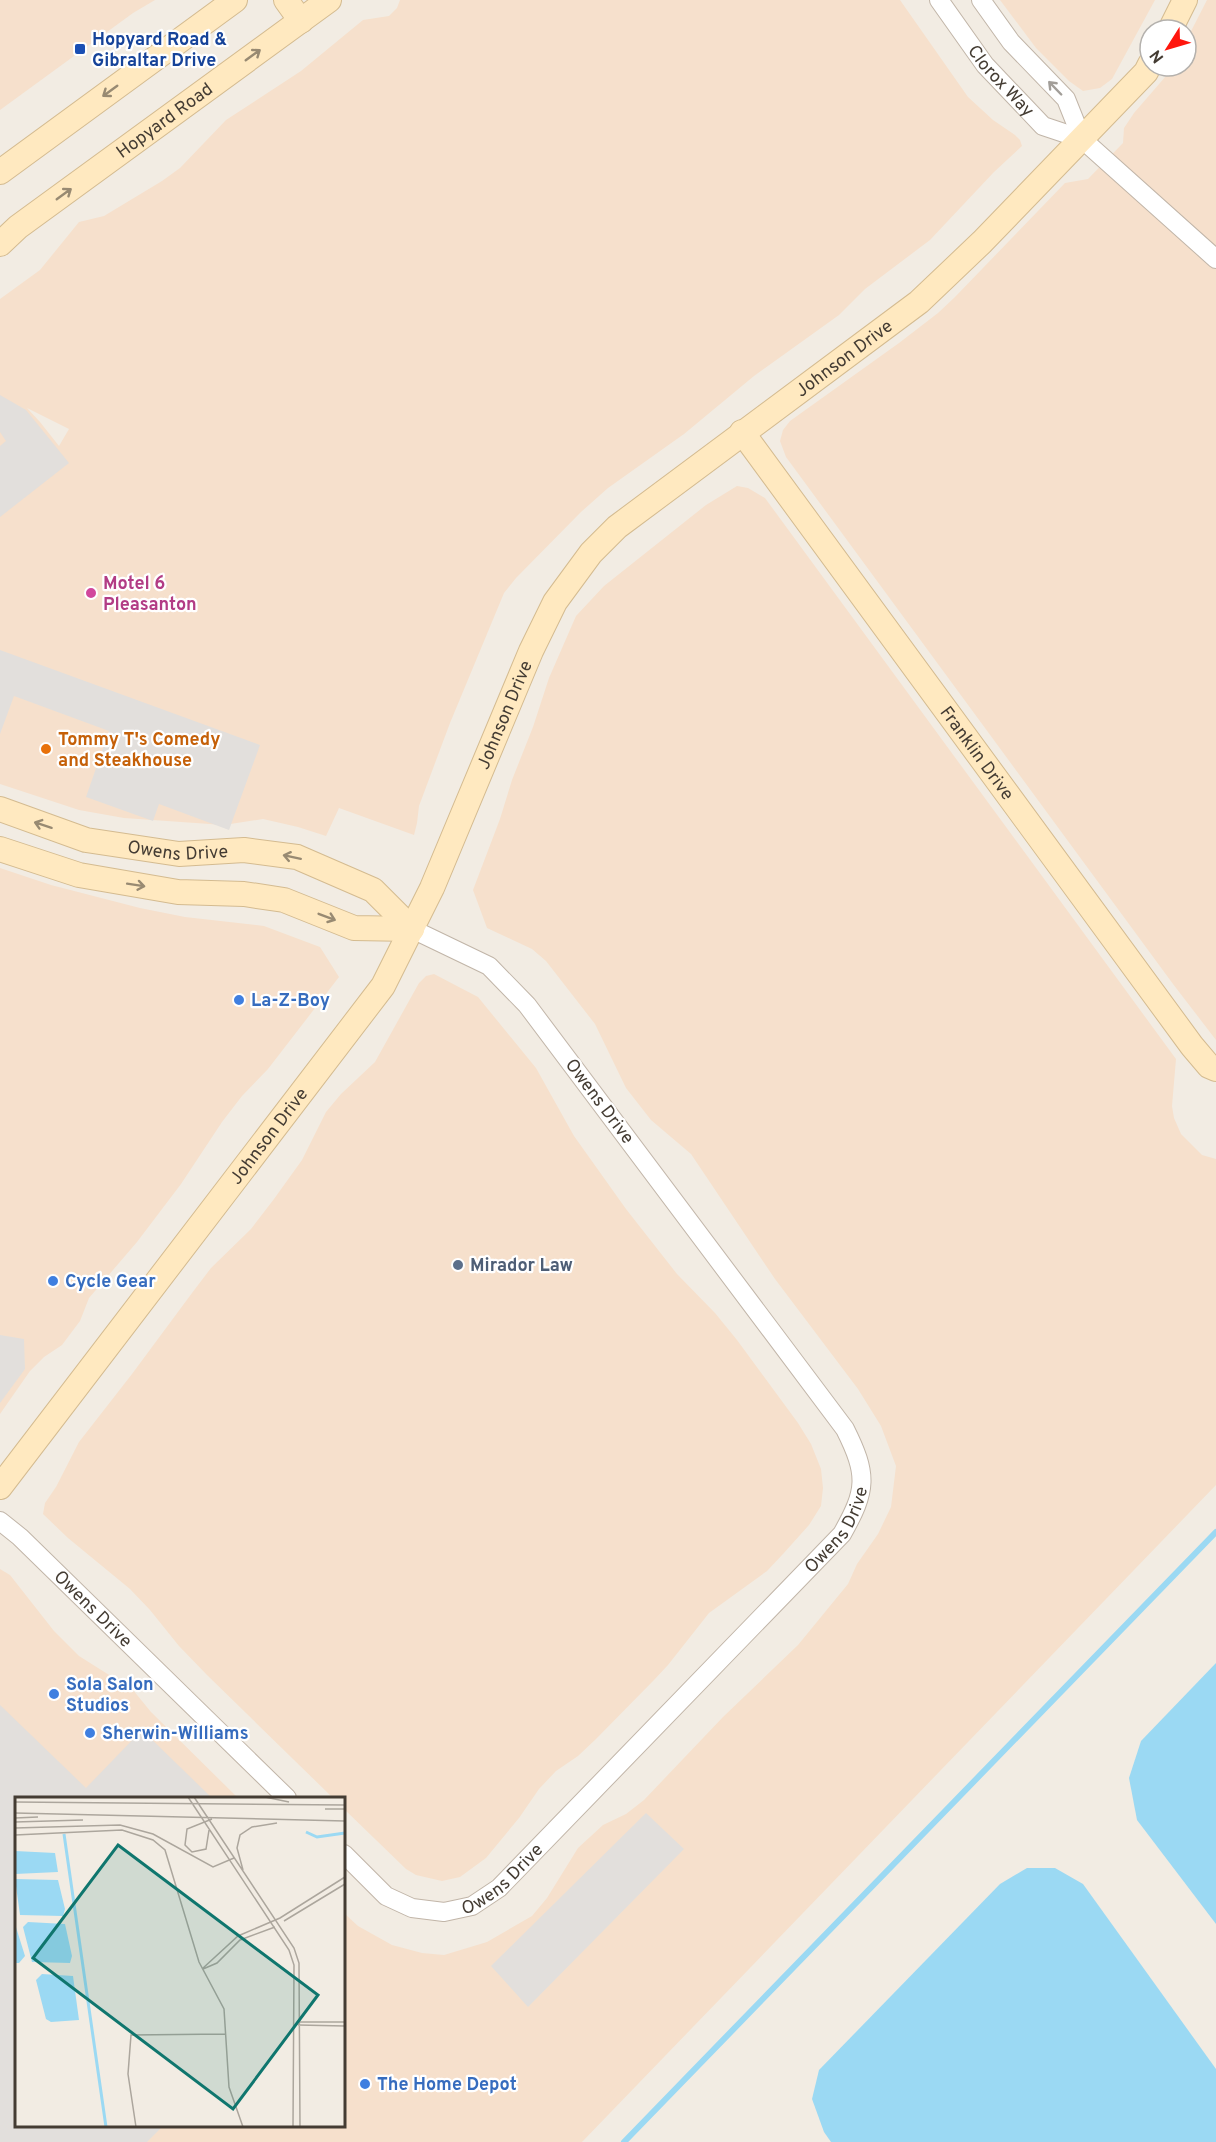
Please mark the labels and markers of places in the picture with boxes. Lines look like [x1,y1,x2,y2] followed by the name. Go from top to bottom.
[92,29,227,73] place label: Hopyard Road & Gibraltar Drive
[73,42,87,56] marker: Hopyard Road & Gibraltar Drive
[103,573,197,617] place label: Motel 6 Pleasanton
[84,586,98,600] marker: Motel 6 Pleasanton
[58,729,220,773] place label: Tommy T's Comedy and Steakhouse
[39,742,53,756] marker: Tommy T's Comedy and Steakhouse
[251,990,330,1013] place label: La-Z-Boy
[232,993,246,1007] marker: La-Z-Boy
[470,1255,573,1278] place label: Mirador Law
[451,1258,465,1272] marker: Mirador Law
[65,1271,156,1294] place label: Cycle Gear
[46,1274,60,1288] marker: Cycle Gear
[66,1674,154,1718] place label: Sola Salon Studios
[47,1687,61,1701] marker: Sola Salon Studios
[102,1723,249,1746] place label: Sherwin-Williams
[83,1726,97,1740] marker: Sherwin-Williams
[377,2074,517,2097] place label: The Home Depot
[358,2077,372,2091] marker: The Home Depot

